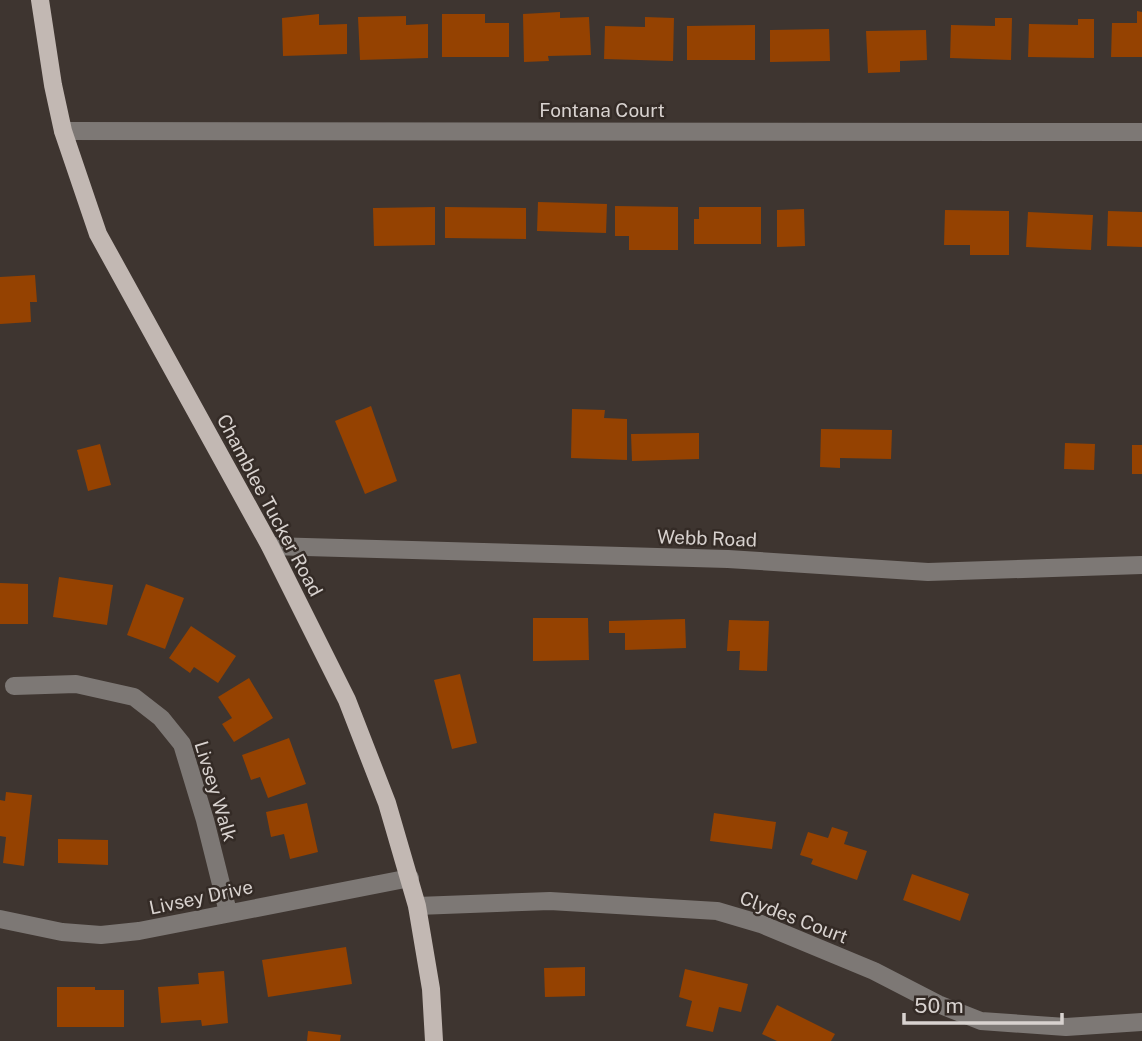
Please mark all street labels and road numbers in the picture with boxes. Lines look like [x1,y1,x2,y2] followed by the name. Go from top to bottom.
[539,99,665,121] street label: Fontana Court
[213,410,327,600] street label: Chamblee Tucker Road
[657,525,757,551] street label: Webb Road
[190,738,242,844] street label: Livsey Walk
[147,875,255,919] street label: Livsey Drive
[737,886,851,948] street label: Clydes Court

